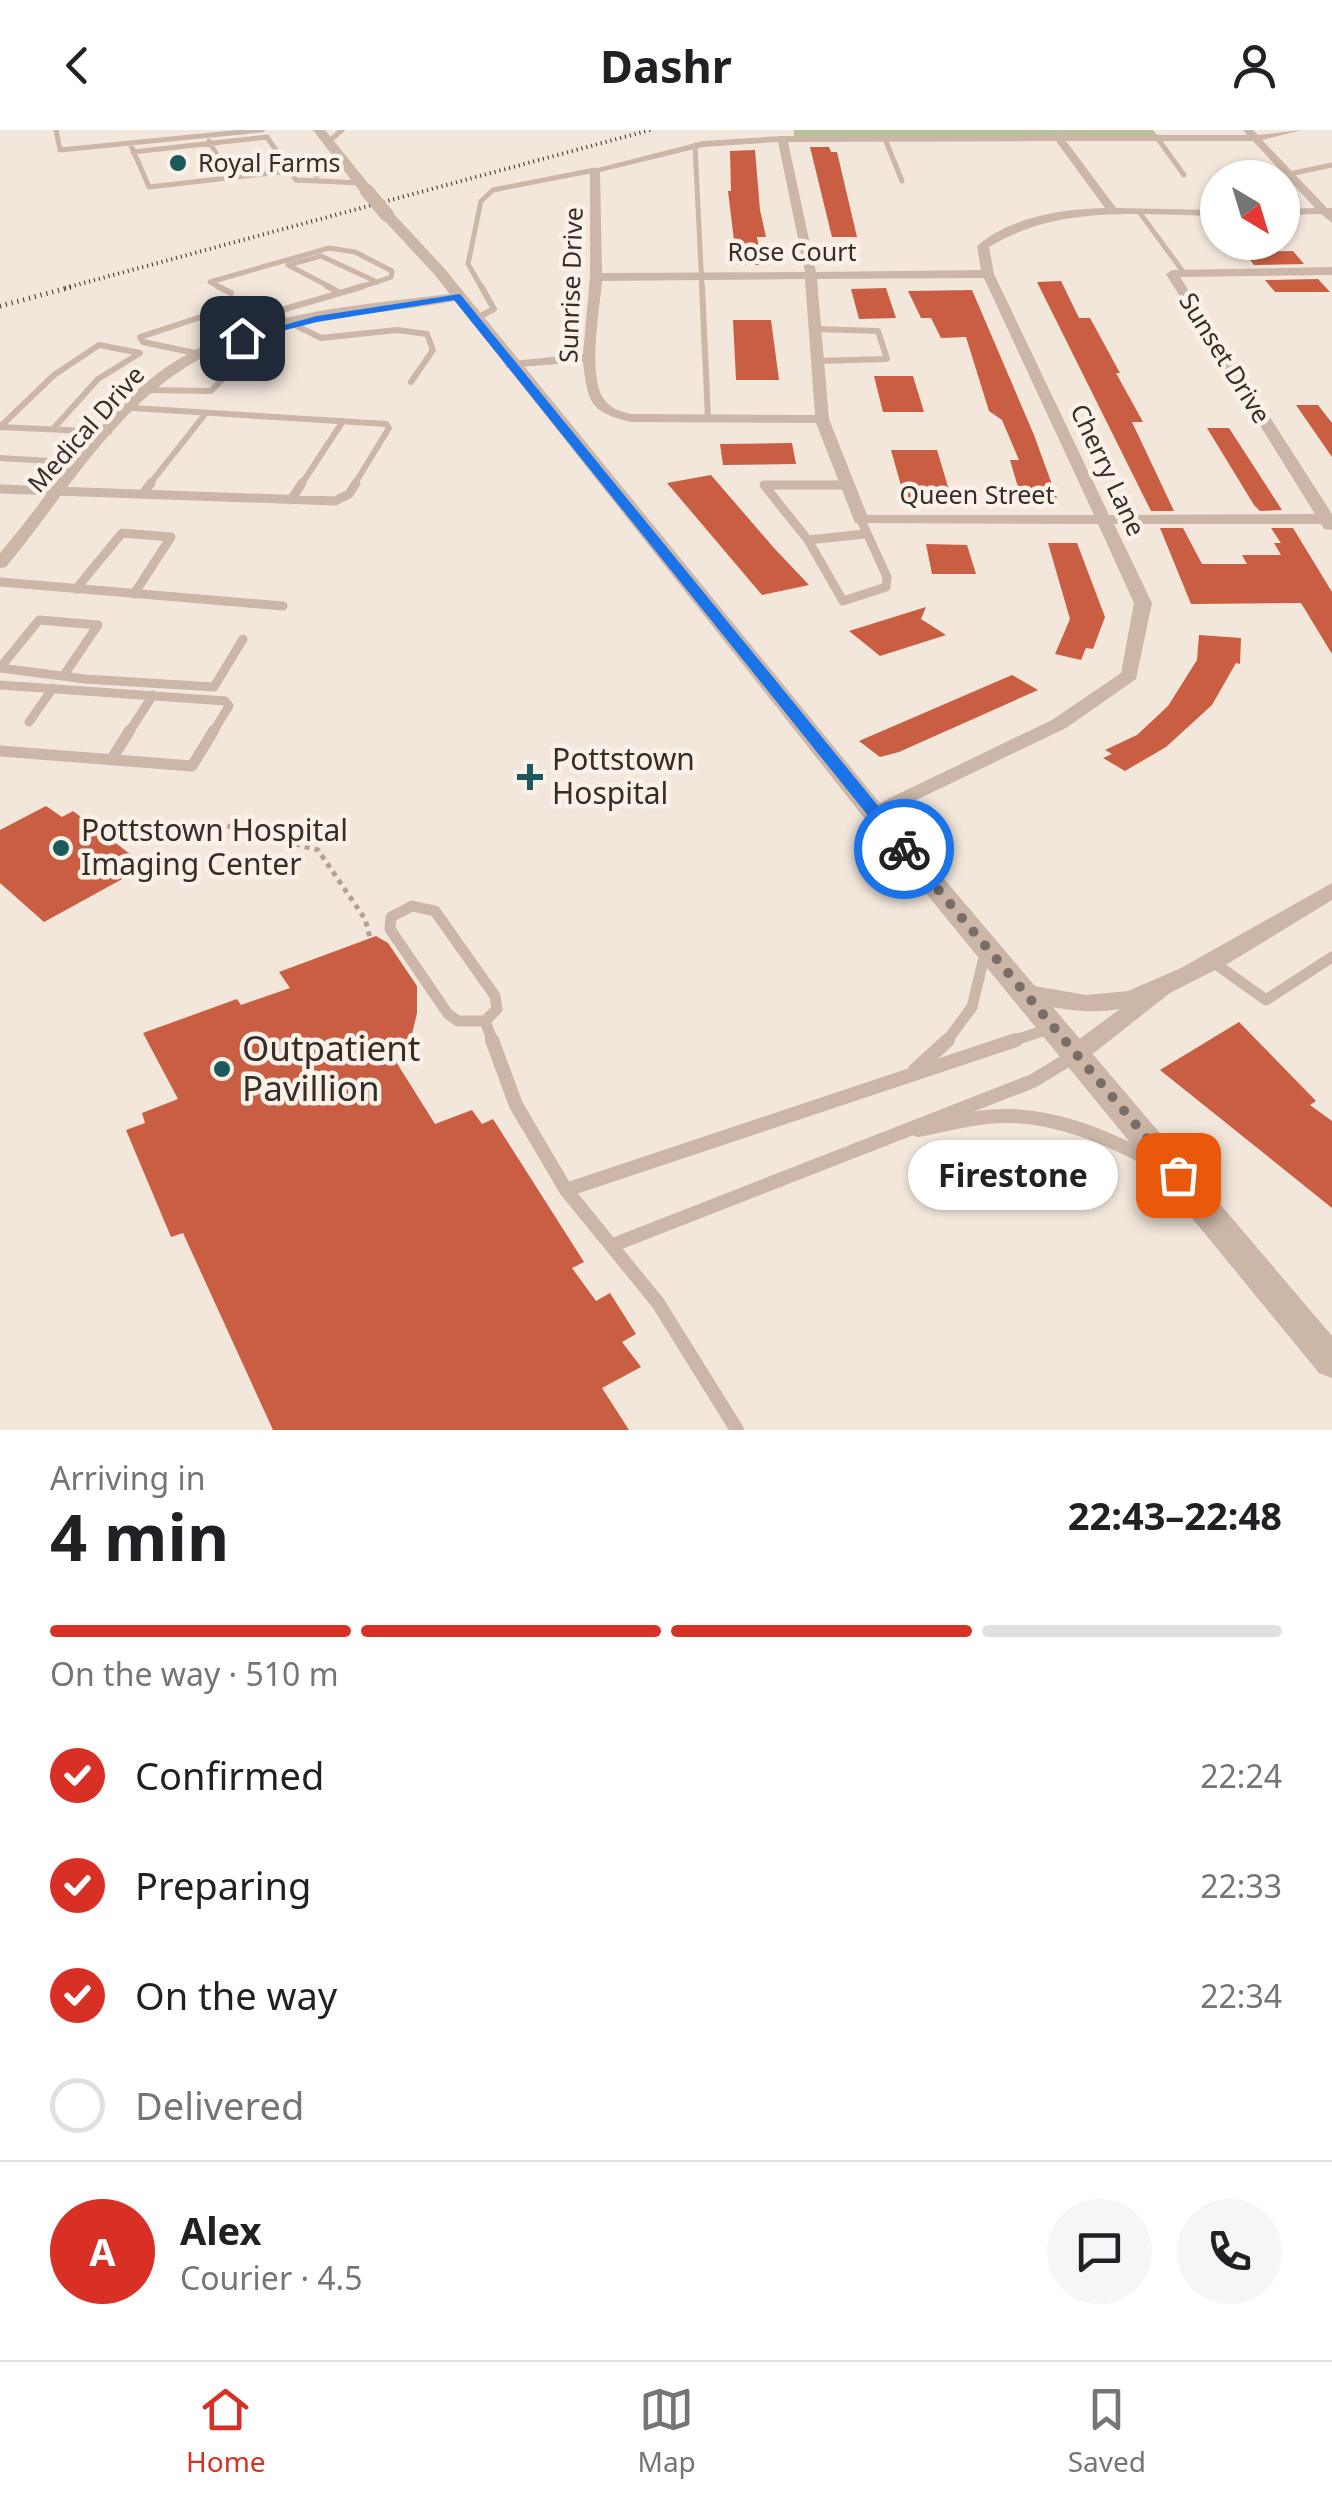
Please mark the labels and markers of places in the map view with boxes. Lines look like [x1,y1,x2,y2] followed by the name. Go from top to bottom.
[198,145,341,179] place label: Royal Farms
[167,152,189,174] marker: Royal Farms
[200,296,285,381] pin
[552,738,695,813] place label: Pottstown Hospital
[517,764,543,790] marker: Pottstown Hospital
[81,809,348,884] place label: Pottstown Hospital Imaging Center
[50,837,72,859] marker: Pottstown Hospital Imaging Center
[242,1024,420,1111] place label: Outpatient Pavillion
[211,1058,233,1080] marker: Outpatient Pavillion
[1136,1133,1221,1218] pin
[908,1140,1118,1210] callout: Firestone

